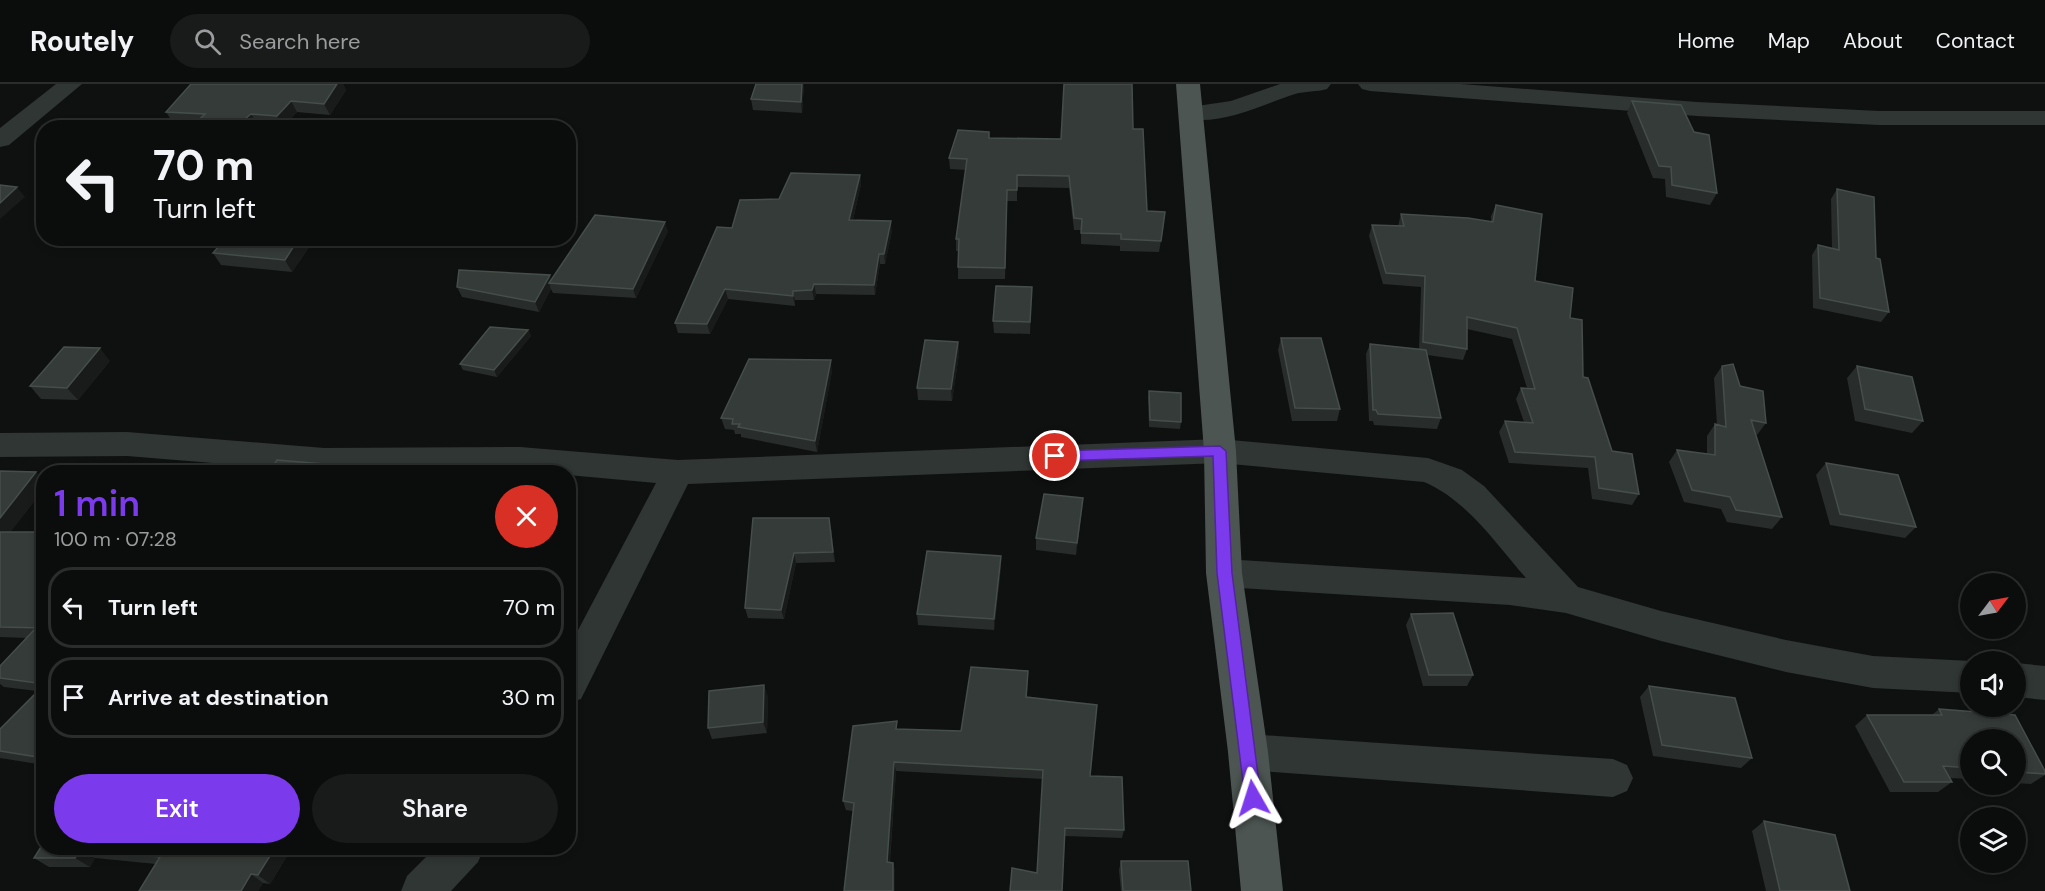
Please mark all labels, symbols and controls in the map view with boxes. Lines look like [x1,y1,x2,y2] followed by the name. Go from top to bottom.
[170,14,590,68] search box
[30,23,134,60] text: Routely
[191,25,224,58] icon: search
[239,27,361,56] text: Search here
[1677,27,1735,55] text: Home
[1768,27,1810,55] text: Map
[1843,27,1903,55] text: About
[1936,27,2015,55] text: Contact
[153,138,254,193] text: 70 m
[54,144,132,222] icon: left
[153,191,256,226] text: Turn left
[1029,430,1080,481] pin
[1038,439,1071,472] icon: arrive
[54,480,140,527] text: 1 min
[495,485,558,548] button: close
[54,526,177,552] text: 100 m · 07:28
[1960,573,2026,639] north arrow
[1960,573,2026,873] map controls
[57,591,90,624] icon: left
[108,593,198,622] text: Turn left
[503,593,555,622] text: 70 m
[1960,651,2026,717] button: sound
[57,681,90,714] icon: arrive
[108,683,329,712] text: Arrive at destination
[501,683,555,712] text: 30 m
[1960,729,2026,795] button: search
[1221,766,1285,830] position arrow
[54,774,300,843] button: Exit
[312,774,558,843] button: Share
[1960,807,2026,873] button: layers

